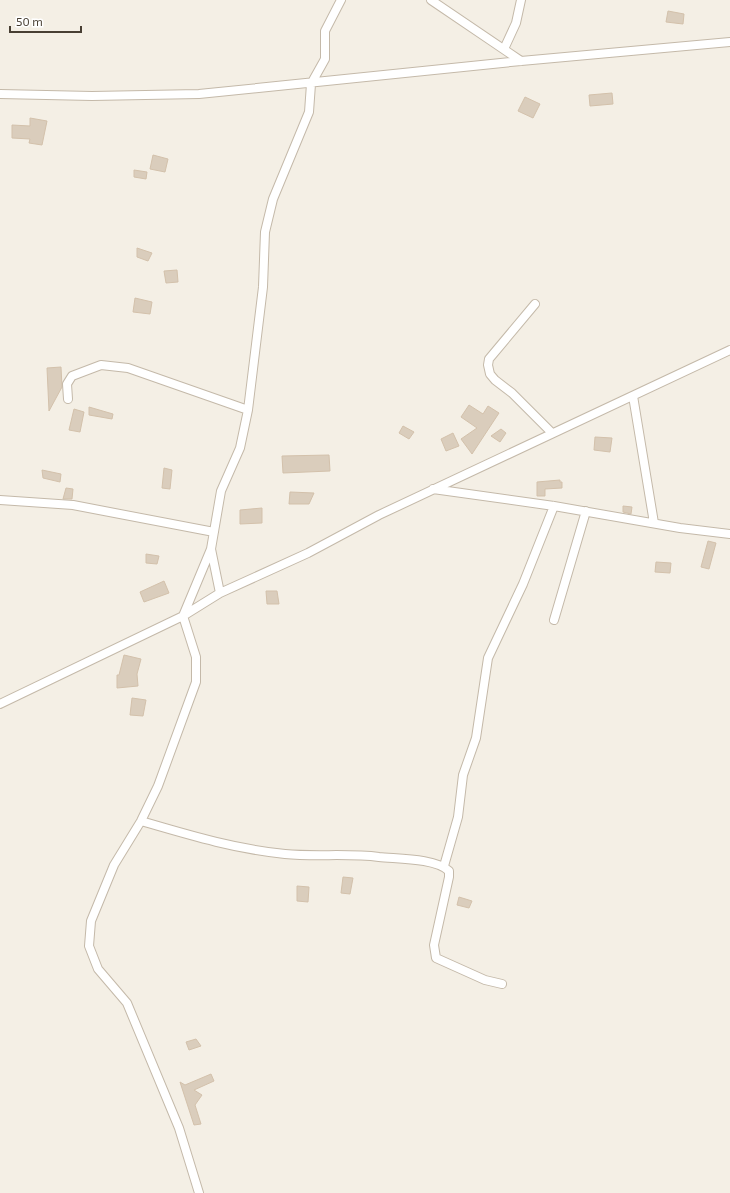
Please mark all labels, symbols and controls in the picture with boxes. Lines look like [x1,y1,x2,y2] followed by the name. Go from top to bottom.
[10,8,81,34] scale bar
[16,14,43,28] text: 50 m

